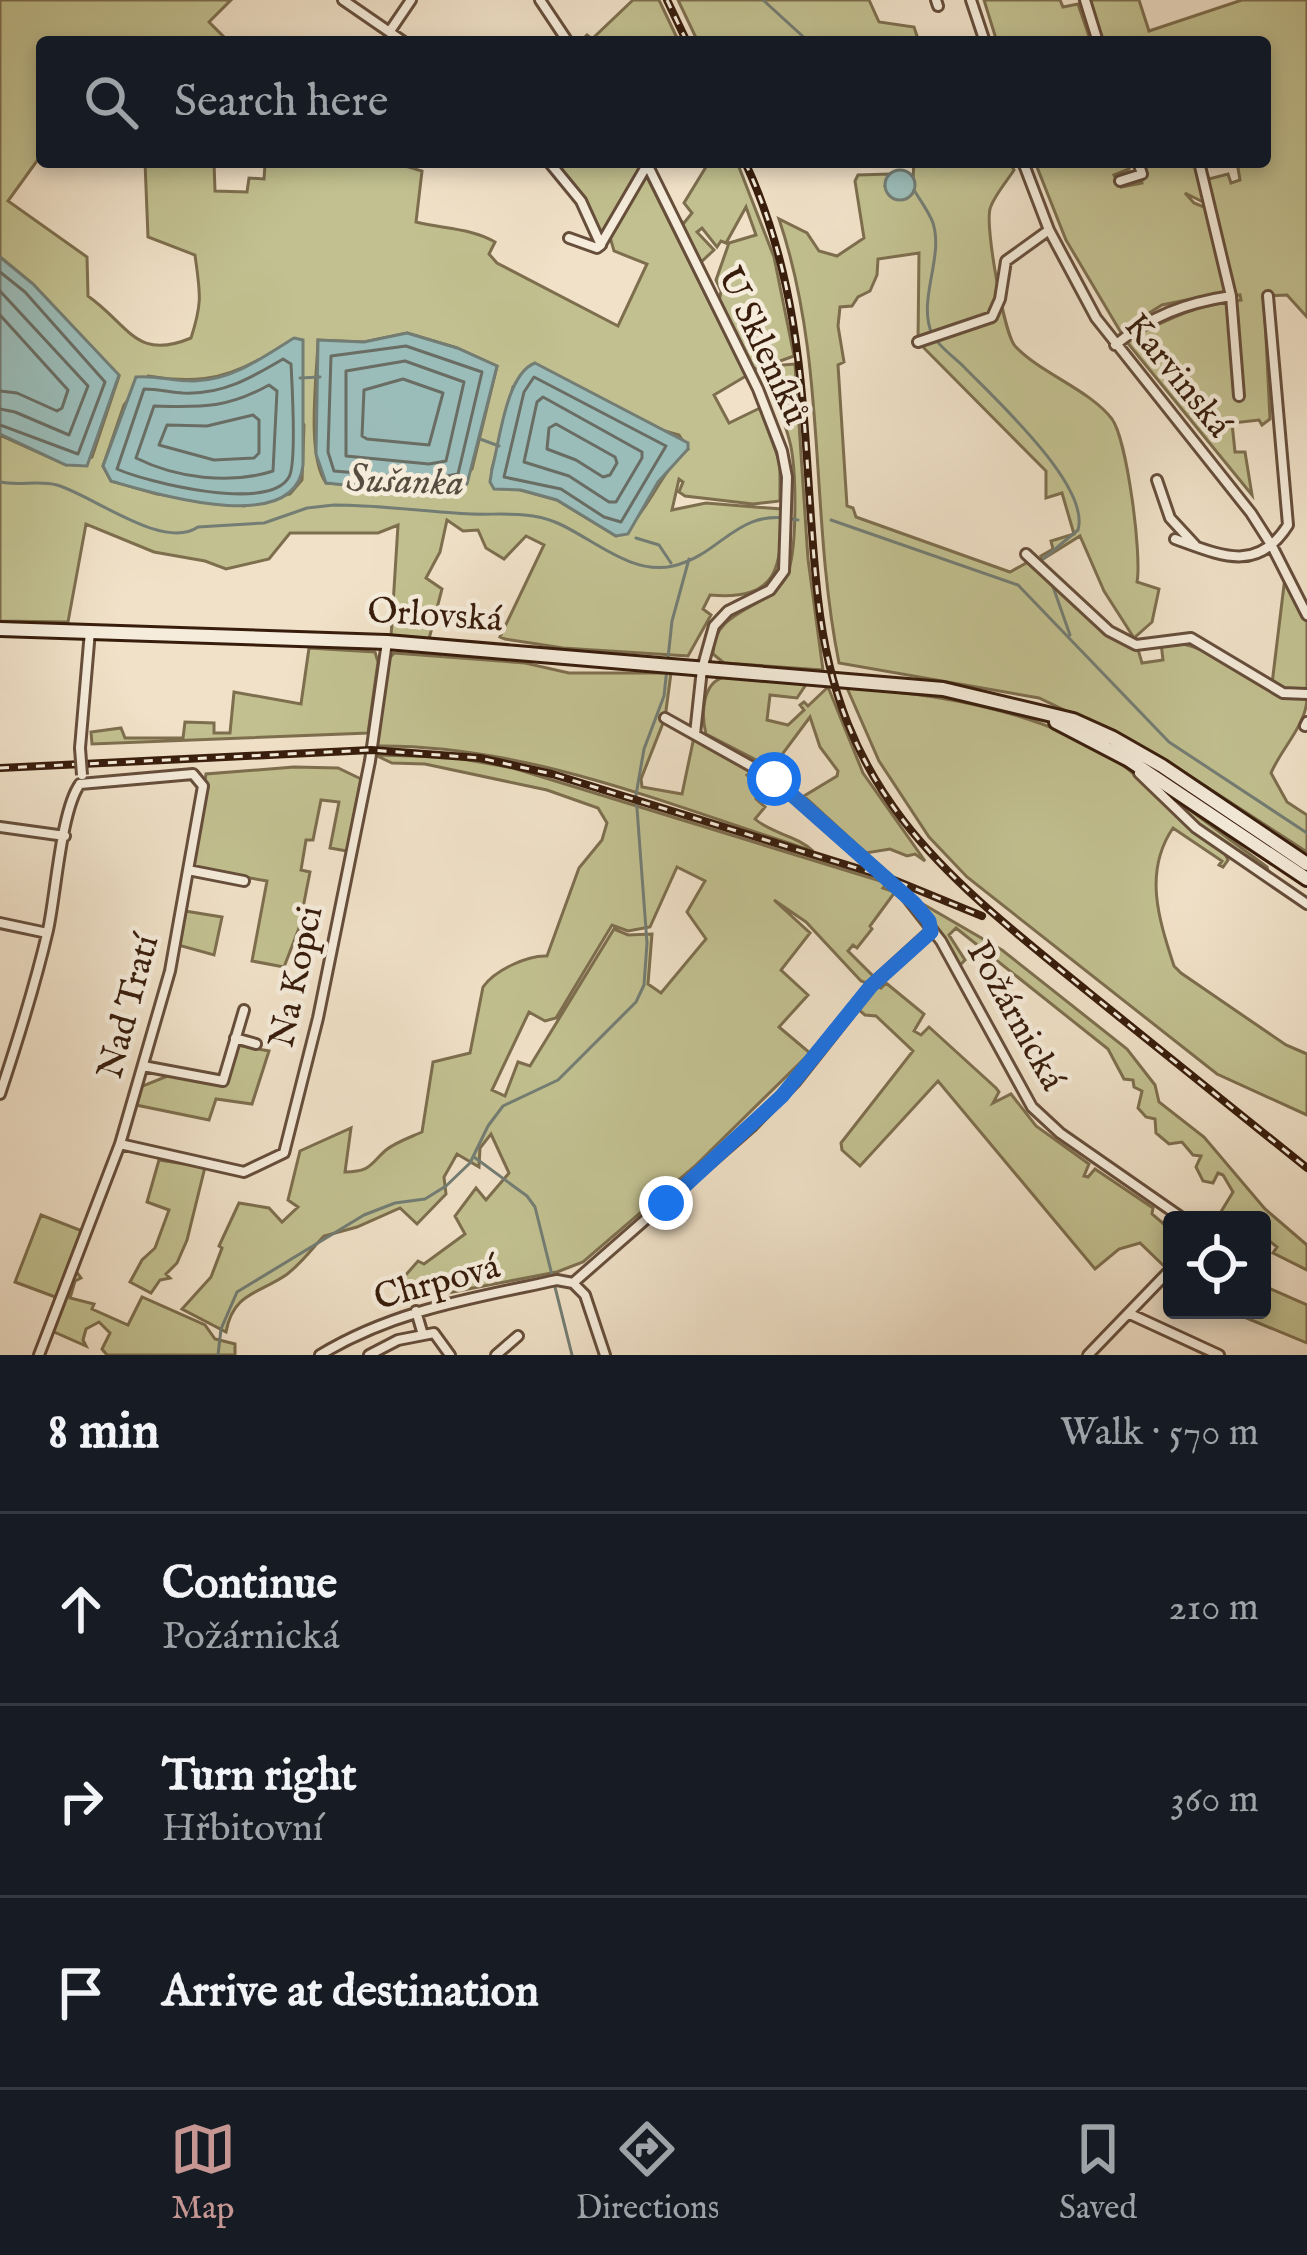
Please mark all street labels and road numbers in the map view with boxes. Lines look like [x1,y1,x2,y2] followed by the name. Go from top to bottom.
[705,260,819,432] street label: U Skleníků
[1113,304,1241,448] street label: Karvinská
[366,588,504,644] street label: Orlovská
[260,902,334,1052] street label: Na Kopci
[88,928,171,1084] street label: Nad Tratí
[955,933,1075,1099] street label: Požárnická
[369,1244,505,1322] street label: Chrpová

